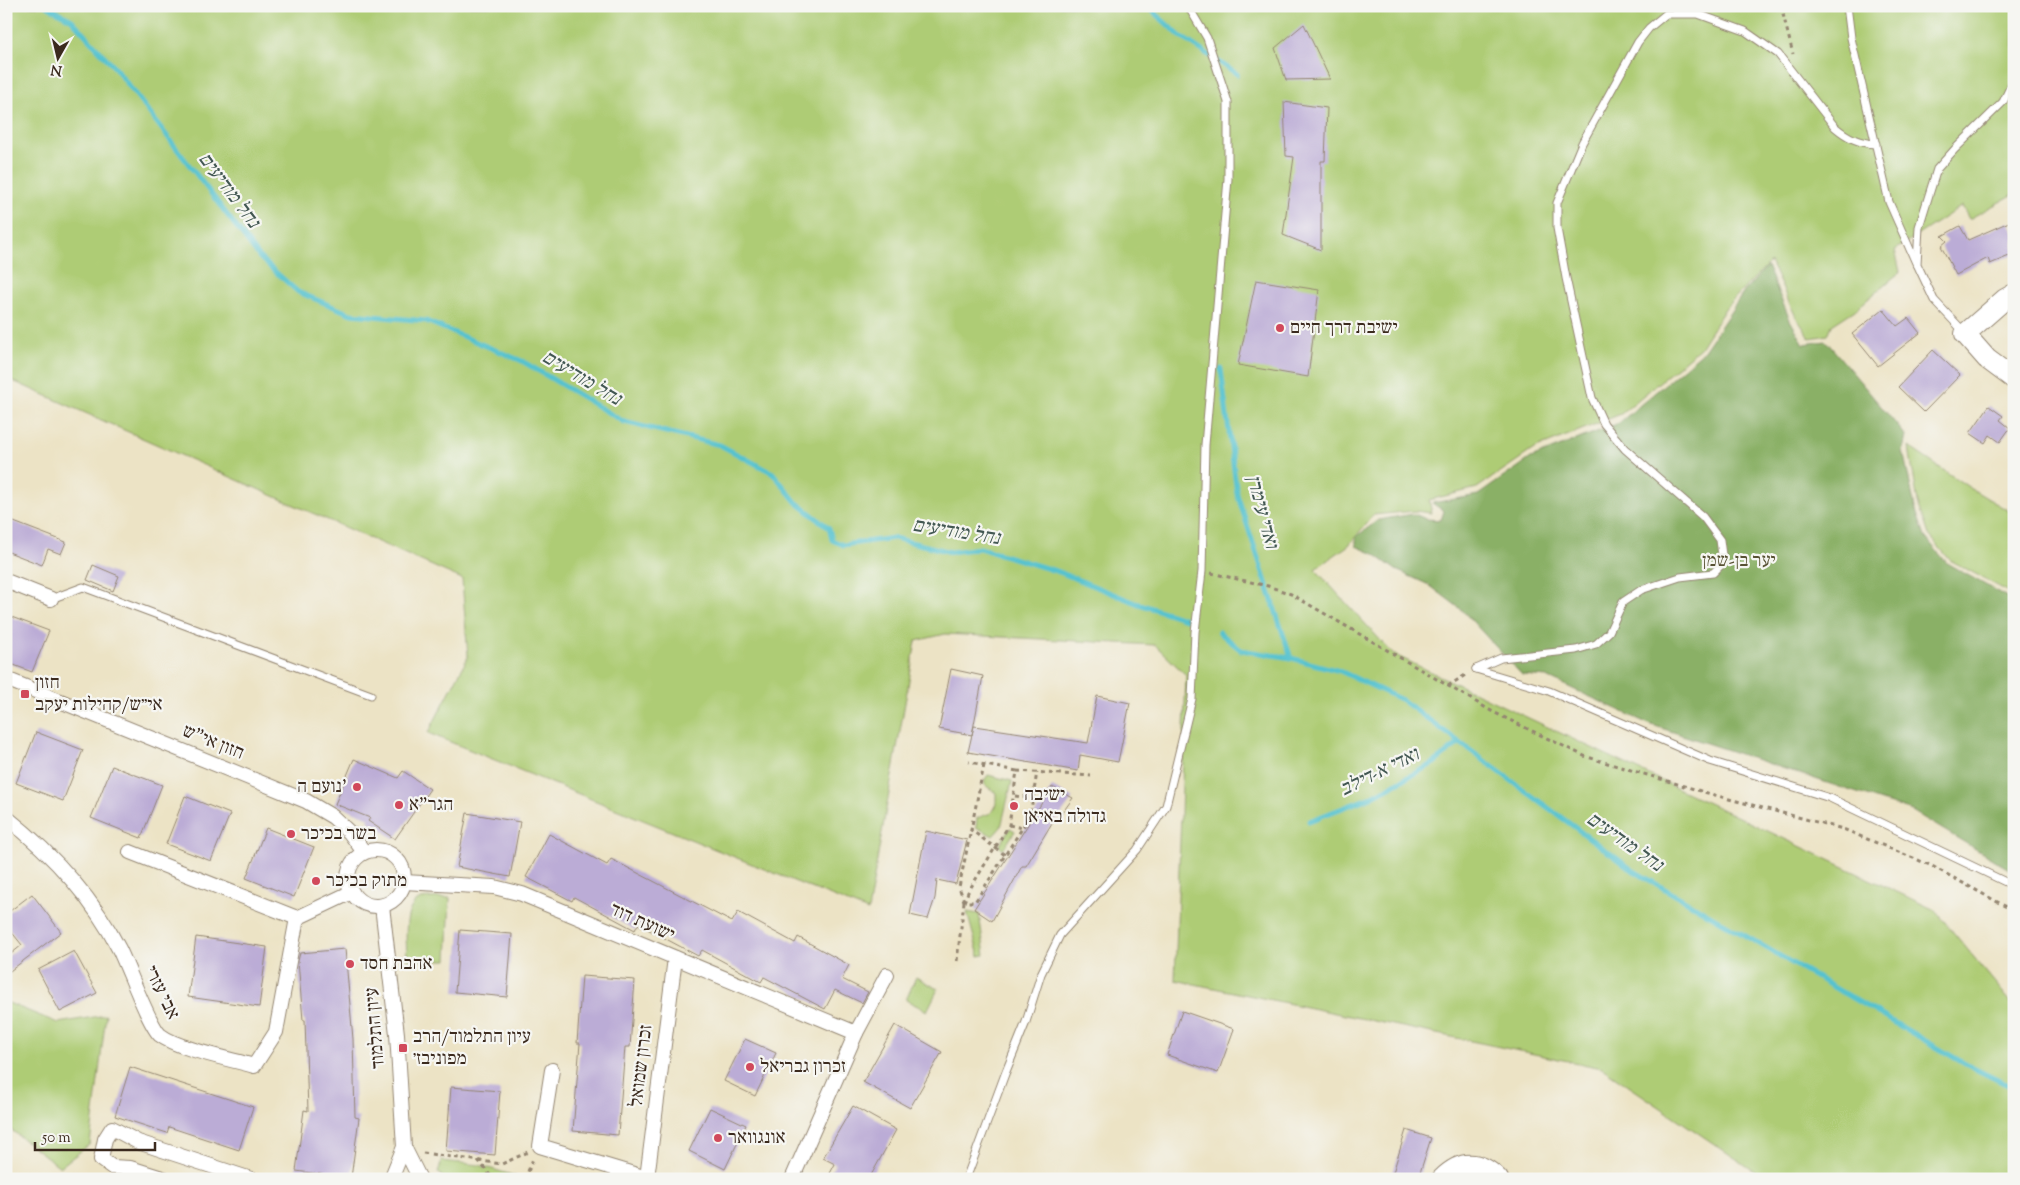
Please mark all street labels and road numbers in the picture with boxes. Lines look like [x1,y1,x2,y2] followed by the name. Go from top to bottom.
[178,718,248,768] street label: חזון אי"ש
[605,897,679,949] street label: ישועת דוד
[136,962,186,1024] street label: אבי עזרי
[359,986,393,1070] street label: עיון התלמוד
[624,1023,660,1109] street label: זכרון שמואל

